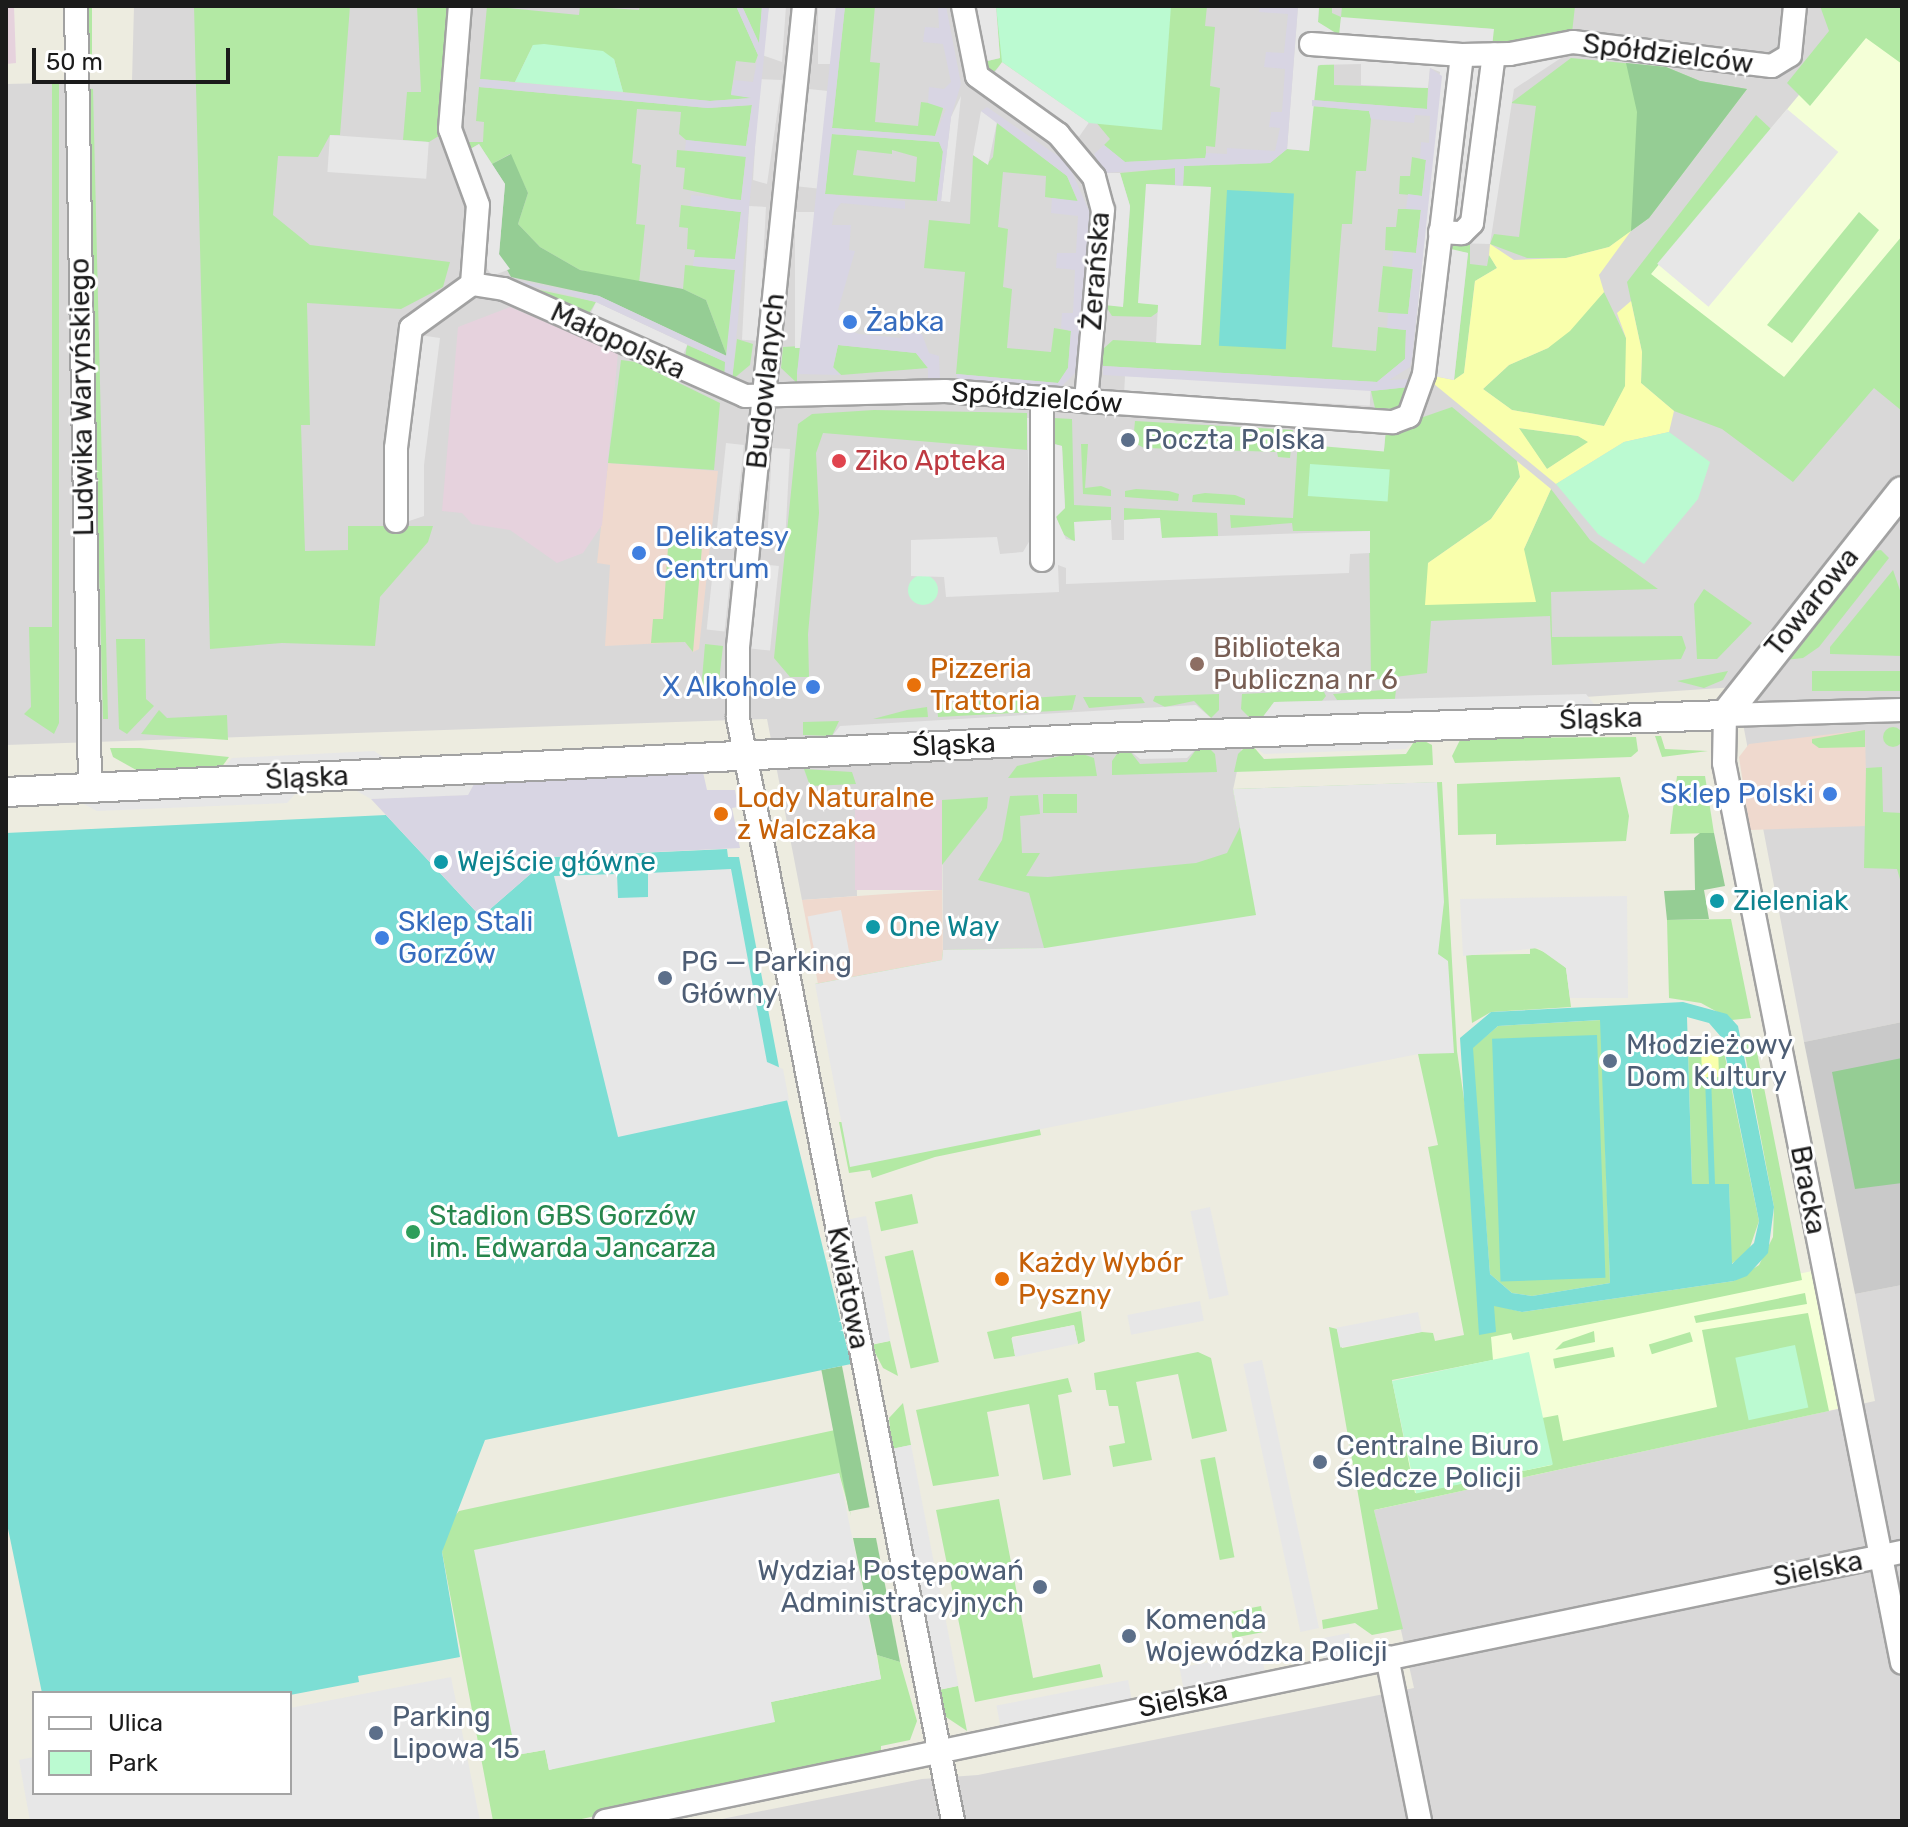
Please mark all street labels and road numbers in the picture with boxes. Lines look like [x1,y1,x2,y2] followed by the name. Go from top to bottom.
[1581,27,1755,81] street label: Spółdzielców
[1075,211,1117,331] street label: Żerańska
[63,257,101,537] street label: Ludwika Waryńskiego
[740,291,792,471] street label: Budowlanych
[545,295,691,387] street label: Małopolska
[950,375,1124,421] street label: Spółdzielców
[1758,541,1866,663] street label: Towarowa
[1559,701,1643,737] street label: Śląska
[911,726,997,764] street label: Śląska
[264,759,350,797] street label: Śląska
[1783,1143,1833,1237] street label: Bracka
[820,1224,876,1352] street label: Kwiatowa
[1770,1544,1866,1594] street label: Sielska
[1135,1673,1231,1725] street label: Sielska

